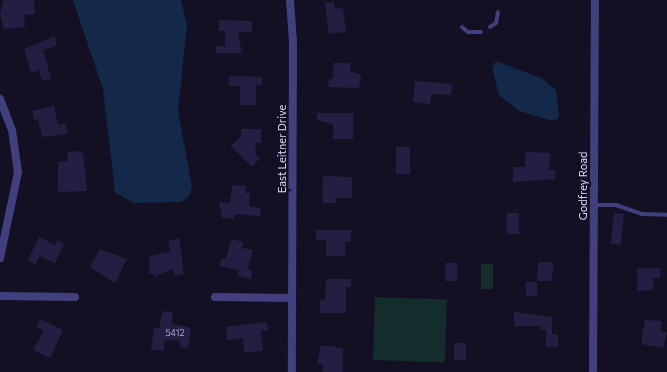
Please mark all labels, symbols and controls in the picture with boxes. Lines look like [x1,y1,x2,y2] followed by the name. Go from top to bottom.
[275,105,289,193] street label: East Leitner Drive
[576,152,590,220] street label: Godfrey Road
[165,328,185,338] house number: 5412

